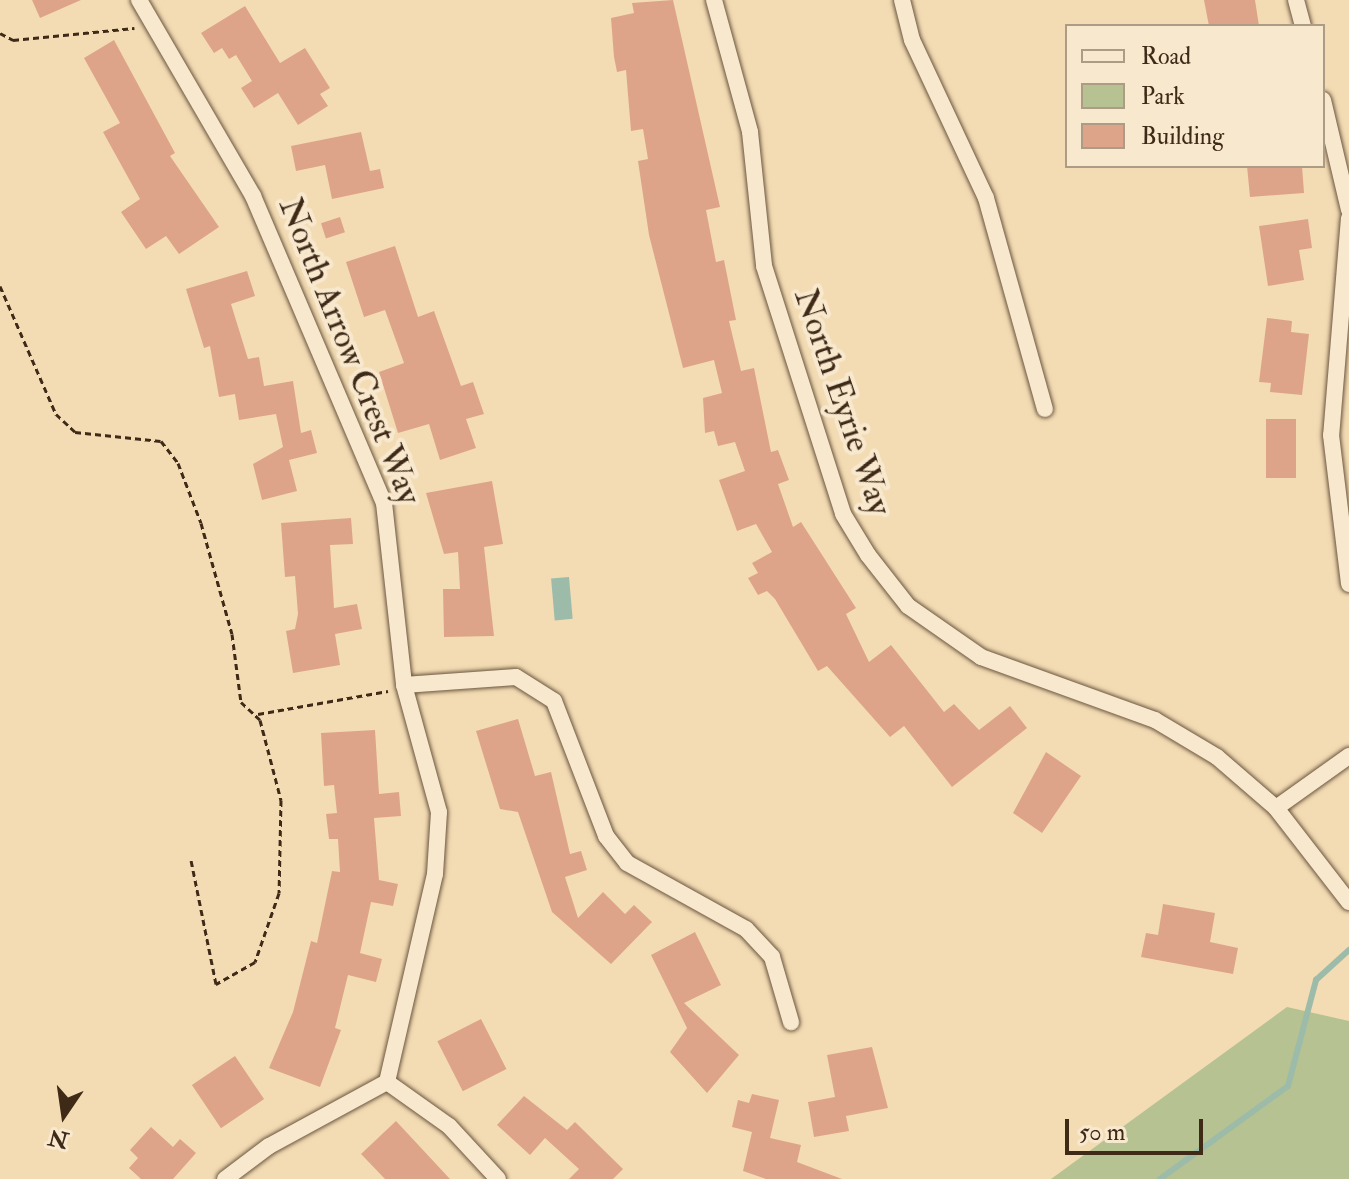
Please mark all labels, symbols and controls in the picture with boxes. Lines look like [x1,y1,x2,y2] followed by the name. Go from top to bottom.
[1065,24,1325,168] legend
[1141,41,1191,72] text: Road
[1141,81,1185,112] text: Park
[1141,121,1224,152] text: Building
[270,192,430,510] street label: North Arrow Crest Way
[785,283,901,521] street label: North Eyrie Way
[24,1075,104,1155] north arrow
[1069,1103,1207,1153] scale bar
[1079,1117,1125,1148] text: 50 m
[46,1123,71,1154] text: N

